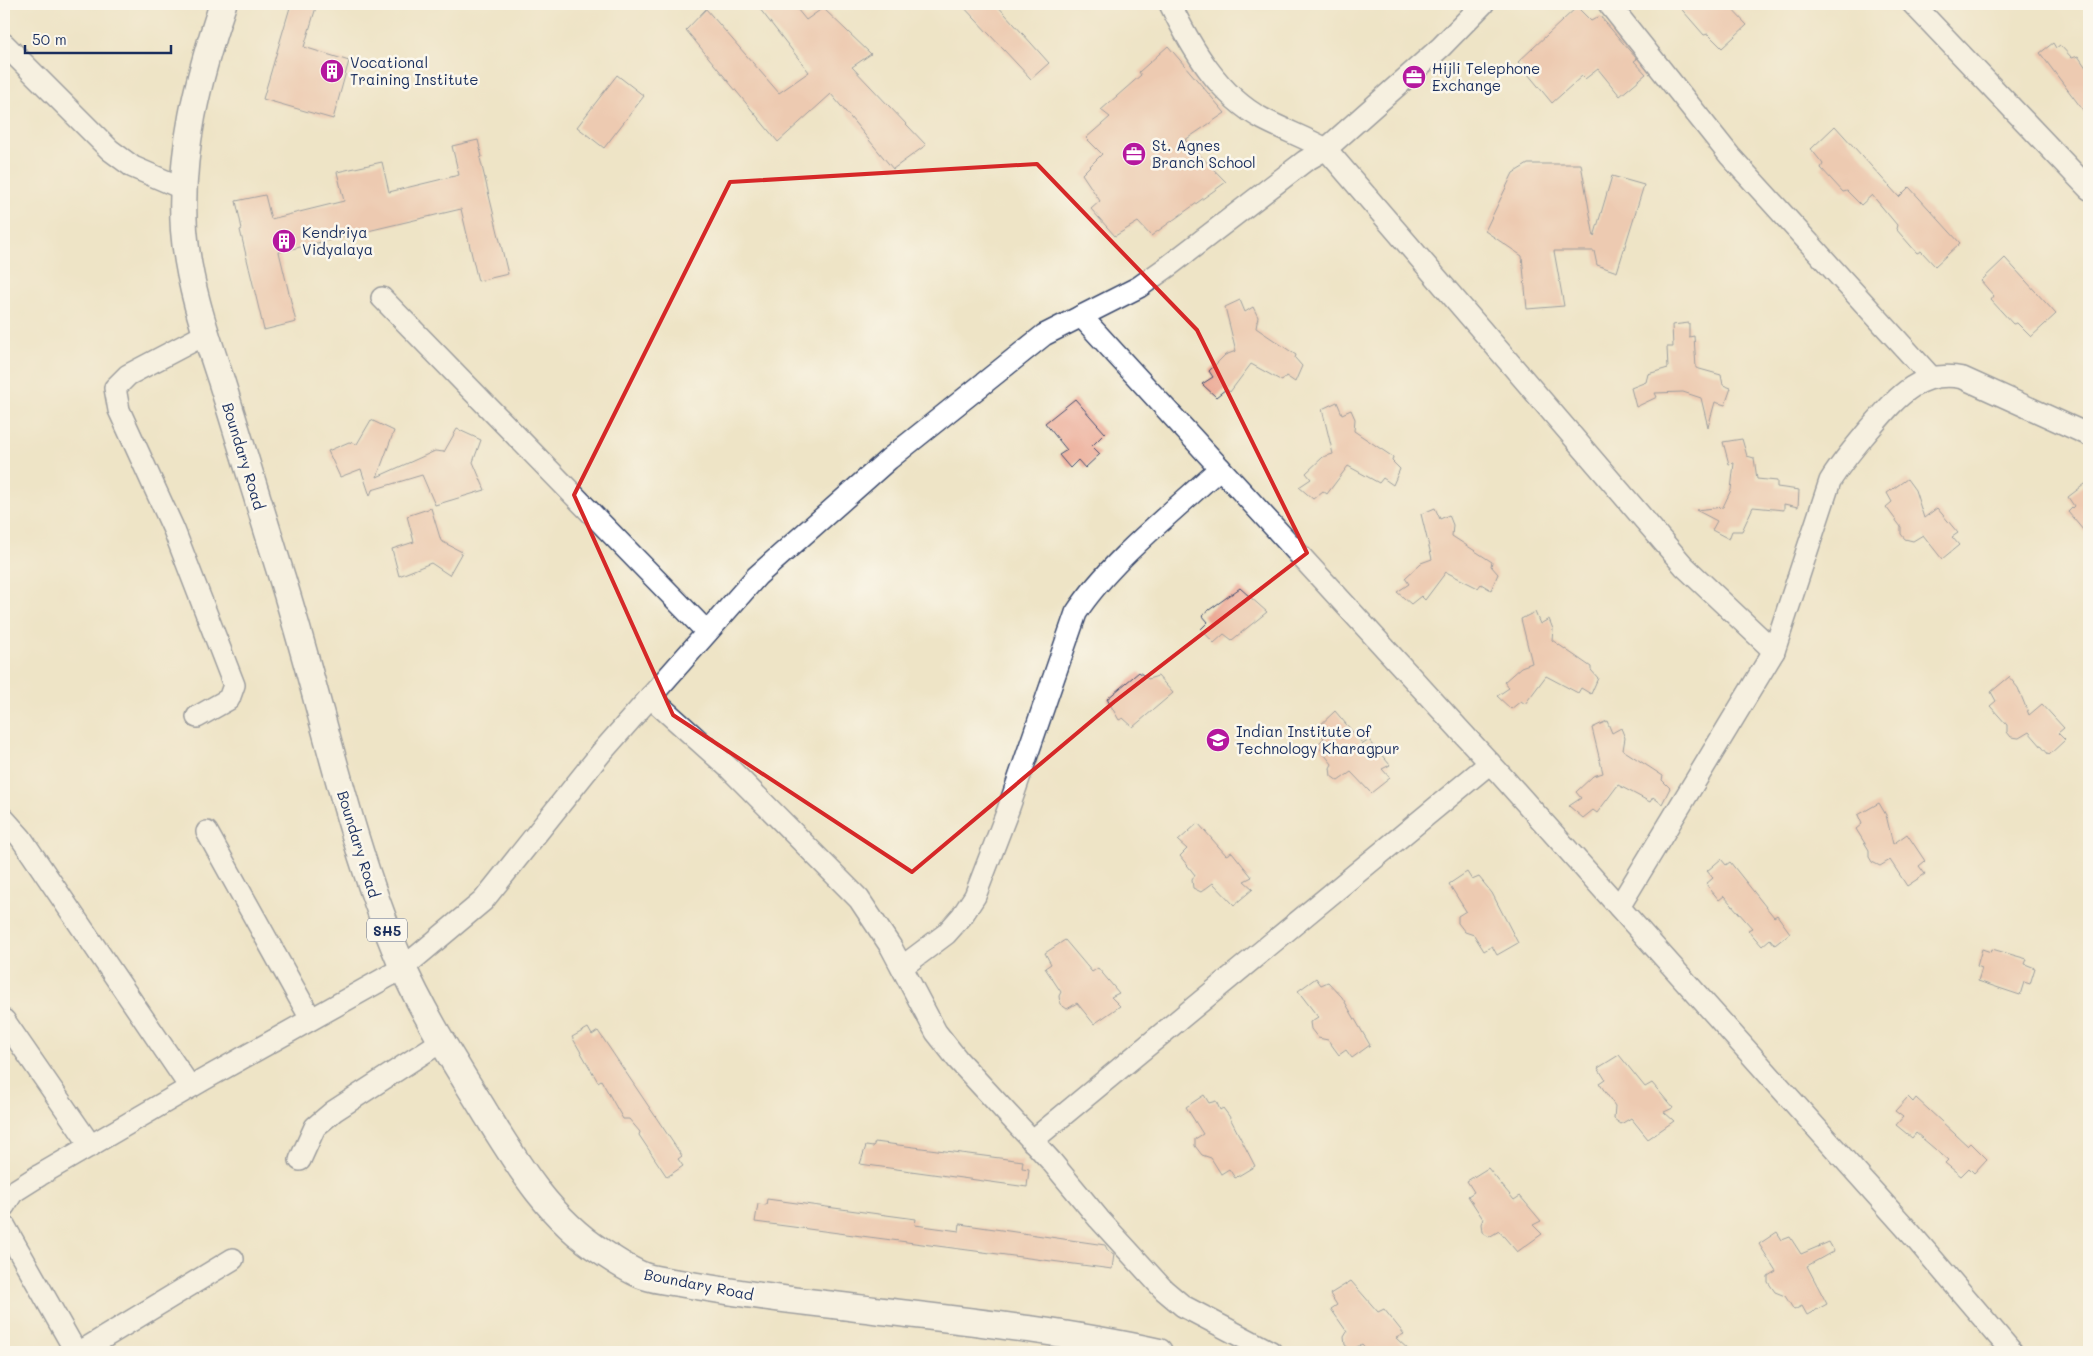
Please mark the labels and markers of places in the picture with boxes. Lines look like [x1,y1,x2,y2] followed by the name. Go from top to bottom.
[350,52,479,89] place label: Vocational Training Institute
[319,58,345,84] building icon: Vocational Training Institute
[1432,58,1540,95] place label: Hijli Telephone Exchange
[1401,64,1427,90] office icon: Hijli Telephone Exchange
[1152,135,1256,172] place label: St. Agnes Branch School
[1121,141,1147,167] office icon: St. Agnes Branch School
[302,222,373,259] place label: Kendriya Vidyalaya
[271,228,297,254] building icon: Kendriya Vidyalaya
[1236,721,1400,758] place label: Indian Institute of Technology Kharagpur
[1205,727,1231,753] school or university icon: Indian Institute of Technology Kharagpur

